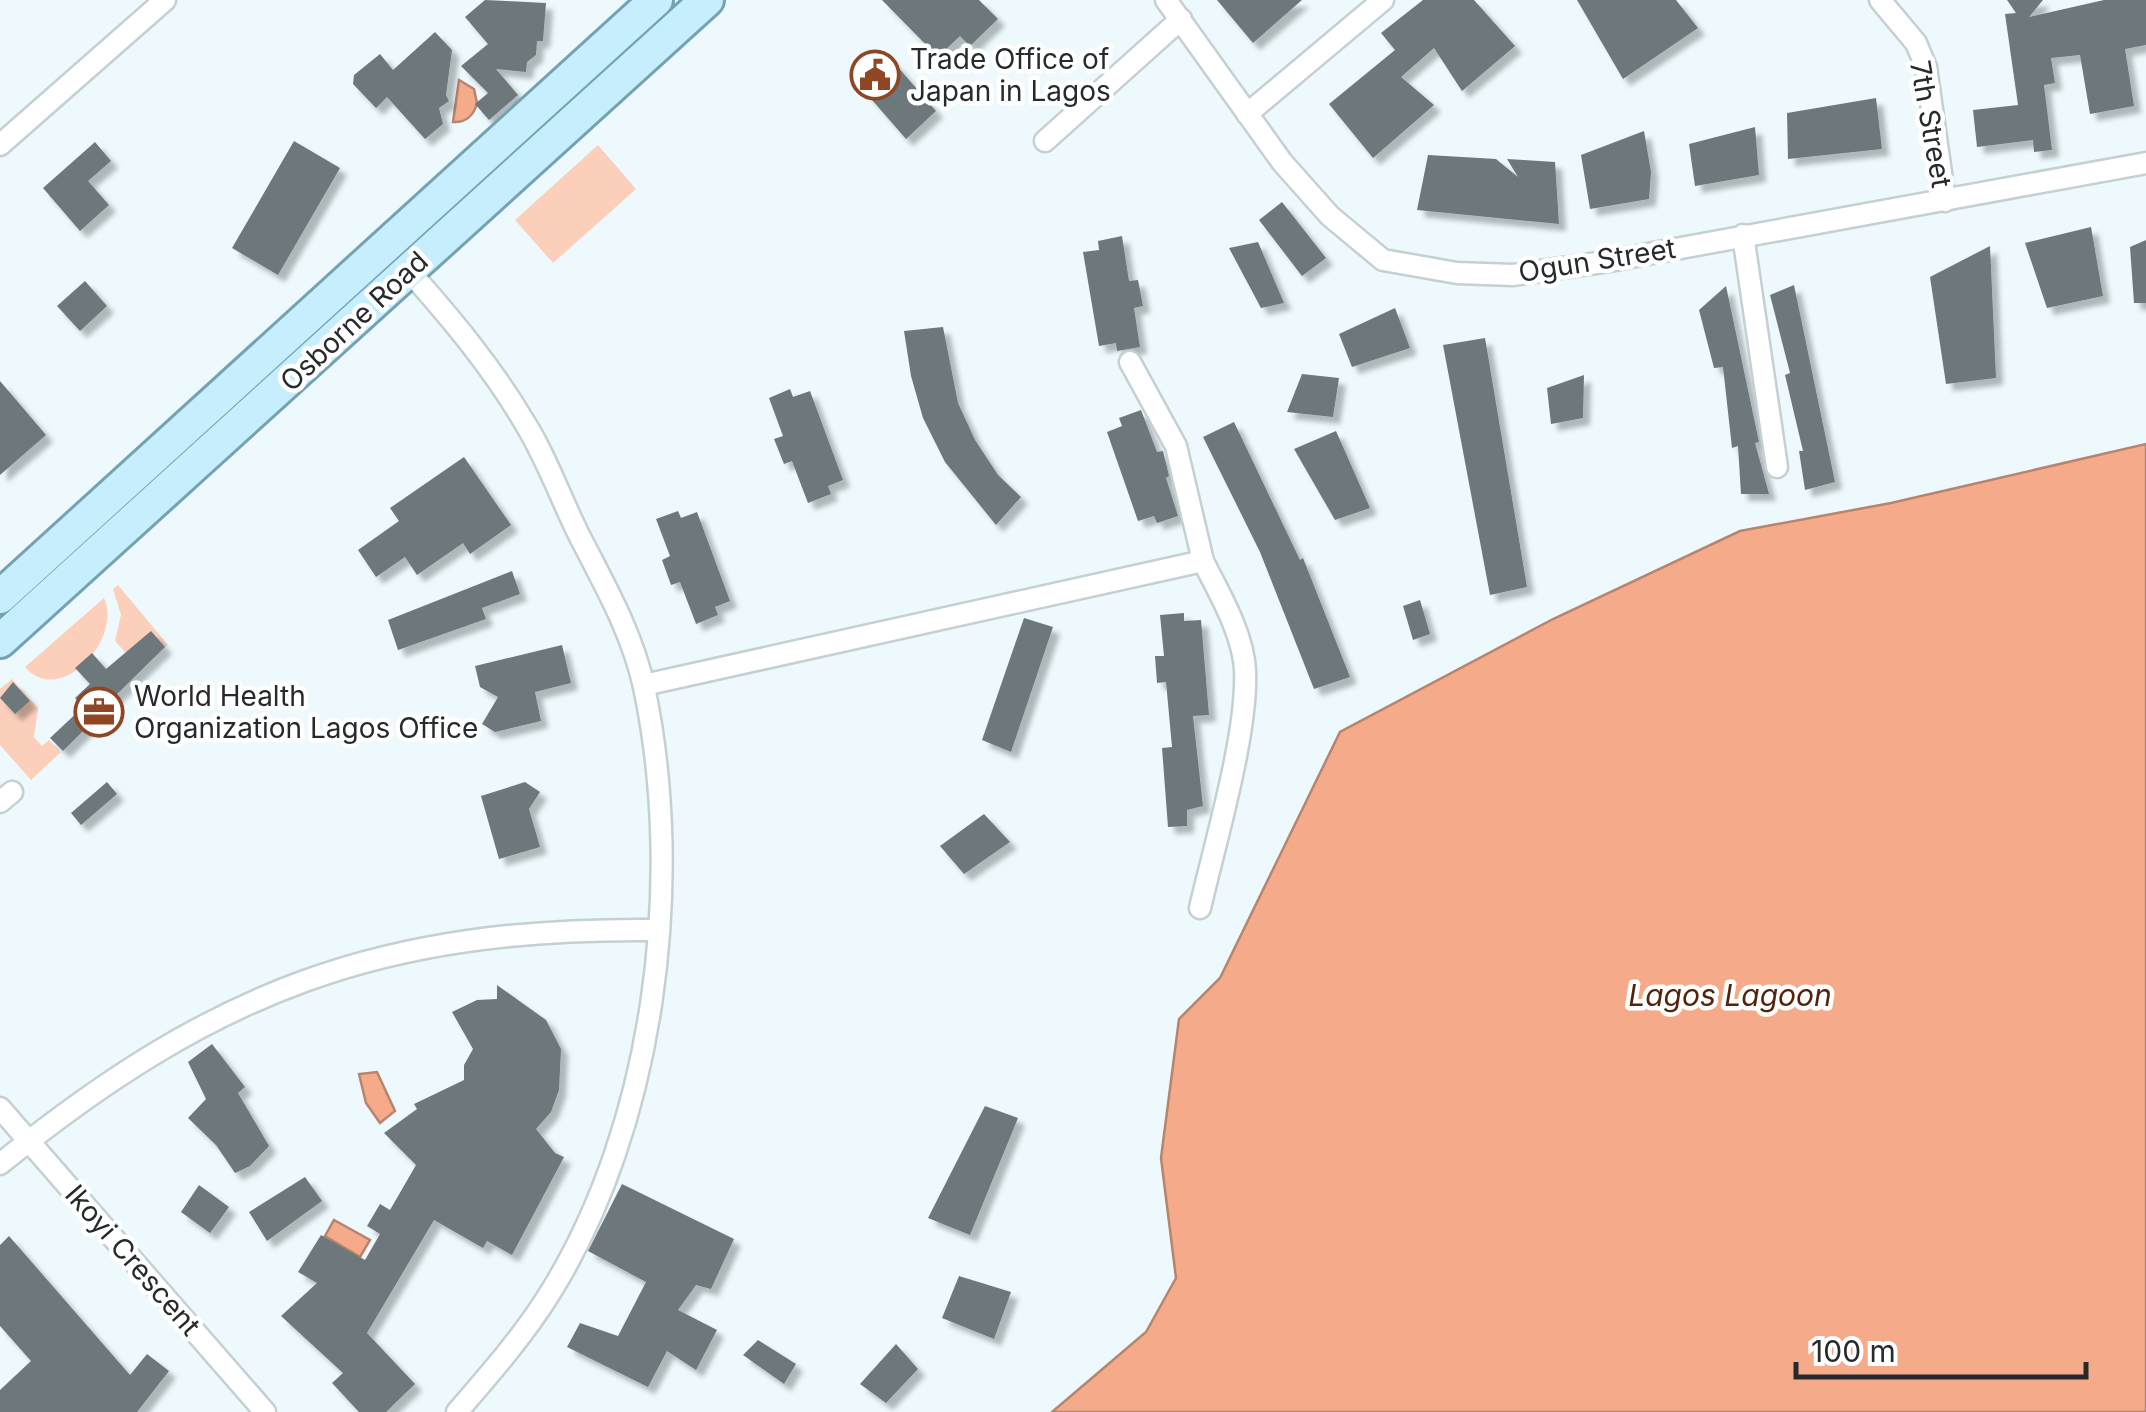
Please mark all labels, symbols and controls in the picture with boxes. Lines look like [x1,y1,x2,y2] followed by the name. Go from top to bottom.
[910,42,1111,108] place label: Trade Office of Japan in Lagos
[849,49,901,101] public building icon: Trade Office of Japan in Lagos
[1903,58,1959,190] street label: 7th Street
[1516,231,1678,289] street label: Ogun Street
[273,244,435,398] street label: Osborne Road
[134,679,478,745] place label: World Health Organization Lagos Office
[73,686,125,738] office icon: World Health Organization Lagos Office
[1628,977,1832,1013] water label: Lagos Lagoon
[58,1178,208,1342] street label: Ikoyi Crescent
[1796,1317,2086,1379] scale bar
[1811,1333,1896,1369] text: 100 m

